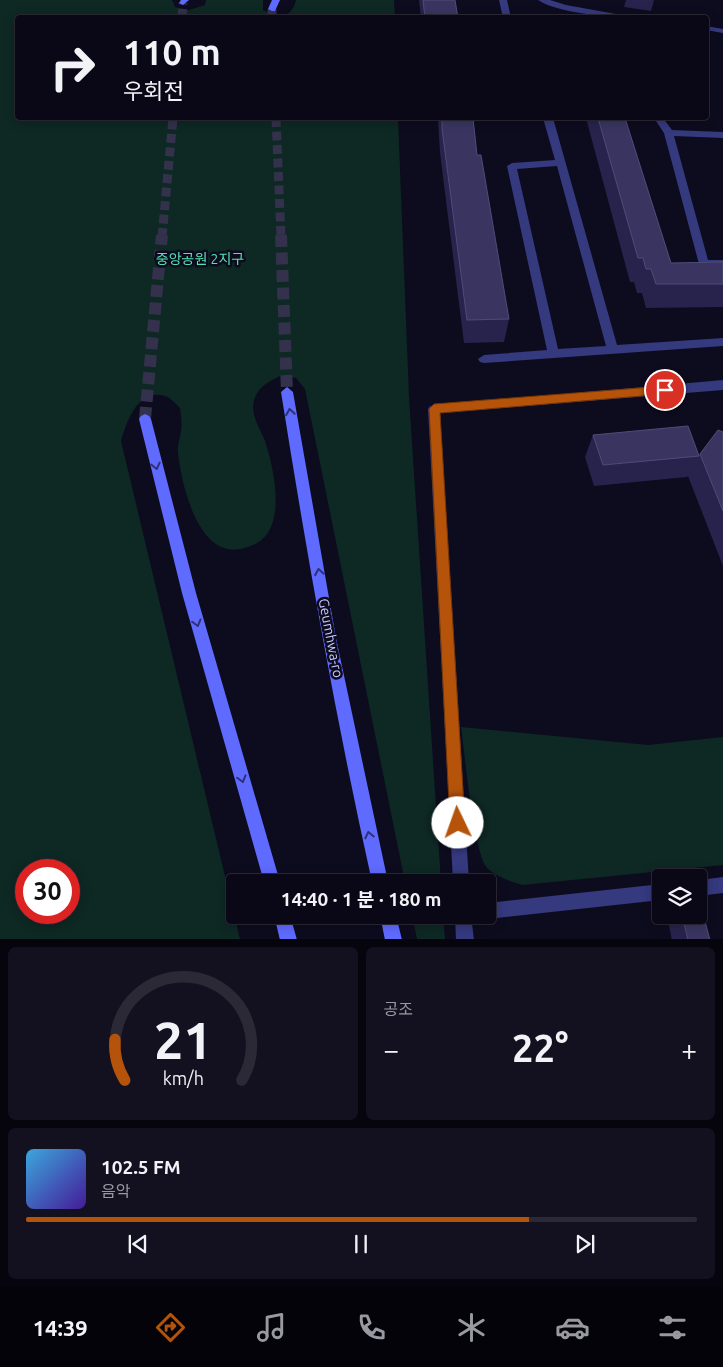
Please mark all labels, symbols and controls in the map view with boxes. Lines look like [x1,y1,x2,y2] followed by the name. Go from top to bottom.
[123,32,221,72] text: 110 m
[40,35,105,100] icon: right
[123,78,184,103] text: 우회전
[156,251,244,267] park label: 중앙공원 2지구
[644,369,686,411] pin
[651,376,679,404] icon: arrive
[286,408,296,417] one-way arrow
[150,462,161,471] one-way arrow
[314,568,324,577] one-way arrow
[315,597,347,679] street label: Geumhwa-ro
[191,619,202,628] one-way arrow
[237,775,247,783] one-way arrow
[431,796,483,848] position arrow
[364,831,375,839] one-way arrow
[15,859,80,924] speed limit sign: 30
[652,869,707,924] map controls
[652,869,707,924] button: layers
[281,888,441,910] text: 14:40 · 1 분 · 180 m
[384,1000,413,1018] text: 공조
[153,1011,212,1069] text: 21
[512,1027,568,1069] text: 22°
[384,1034,399,1065] text: −
[681,1034,697,1065] text: +
[162,1068,203,1088] text: km/h
[101,1156,181,1178] text: 102.5 FM
[101,1182,130,1200] text: 음악
[124,1230,152,1258] icon: previous
[347,1230,375,1258] icon: pause
[571,1230,599,1258] icon: next
[153,1310,188,1345] icon: directions
[254,1310,289,1345] icon: music
[354,1310,389,1345] icon: phone
[454,1310,489,1345] icon: climate
[555,1310,590,1345] icon: car
[655,1310,690,1345] icon: filters
[33,1315,88,1340] text: 14:39

